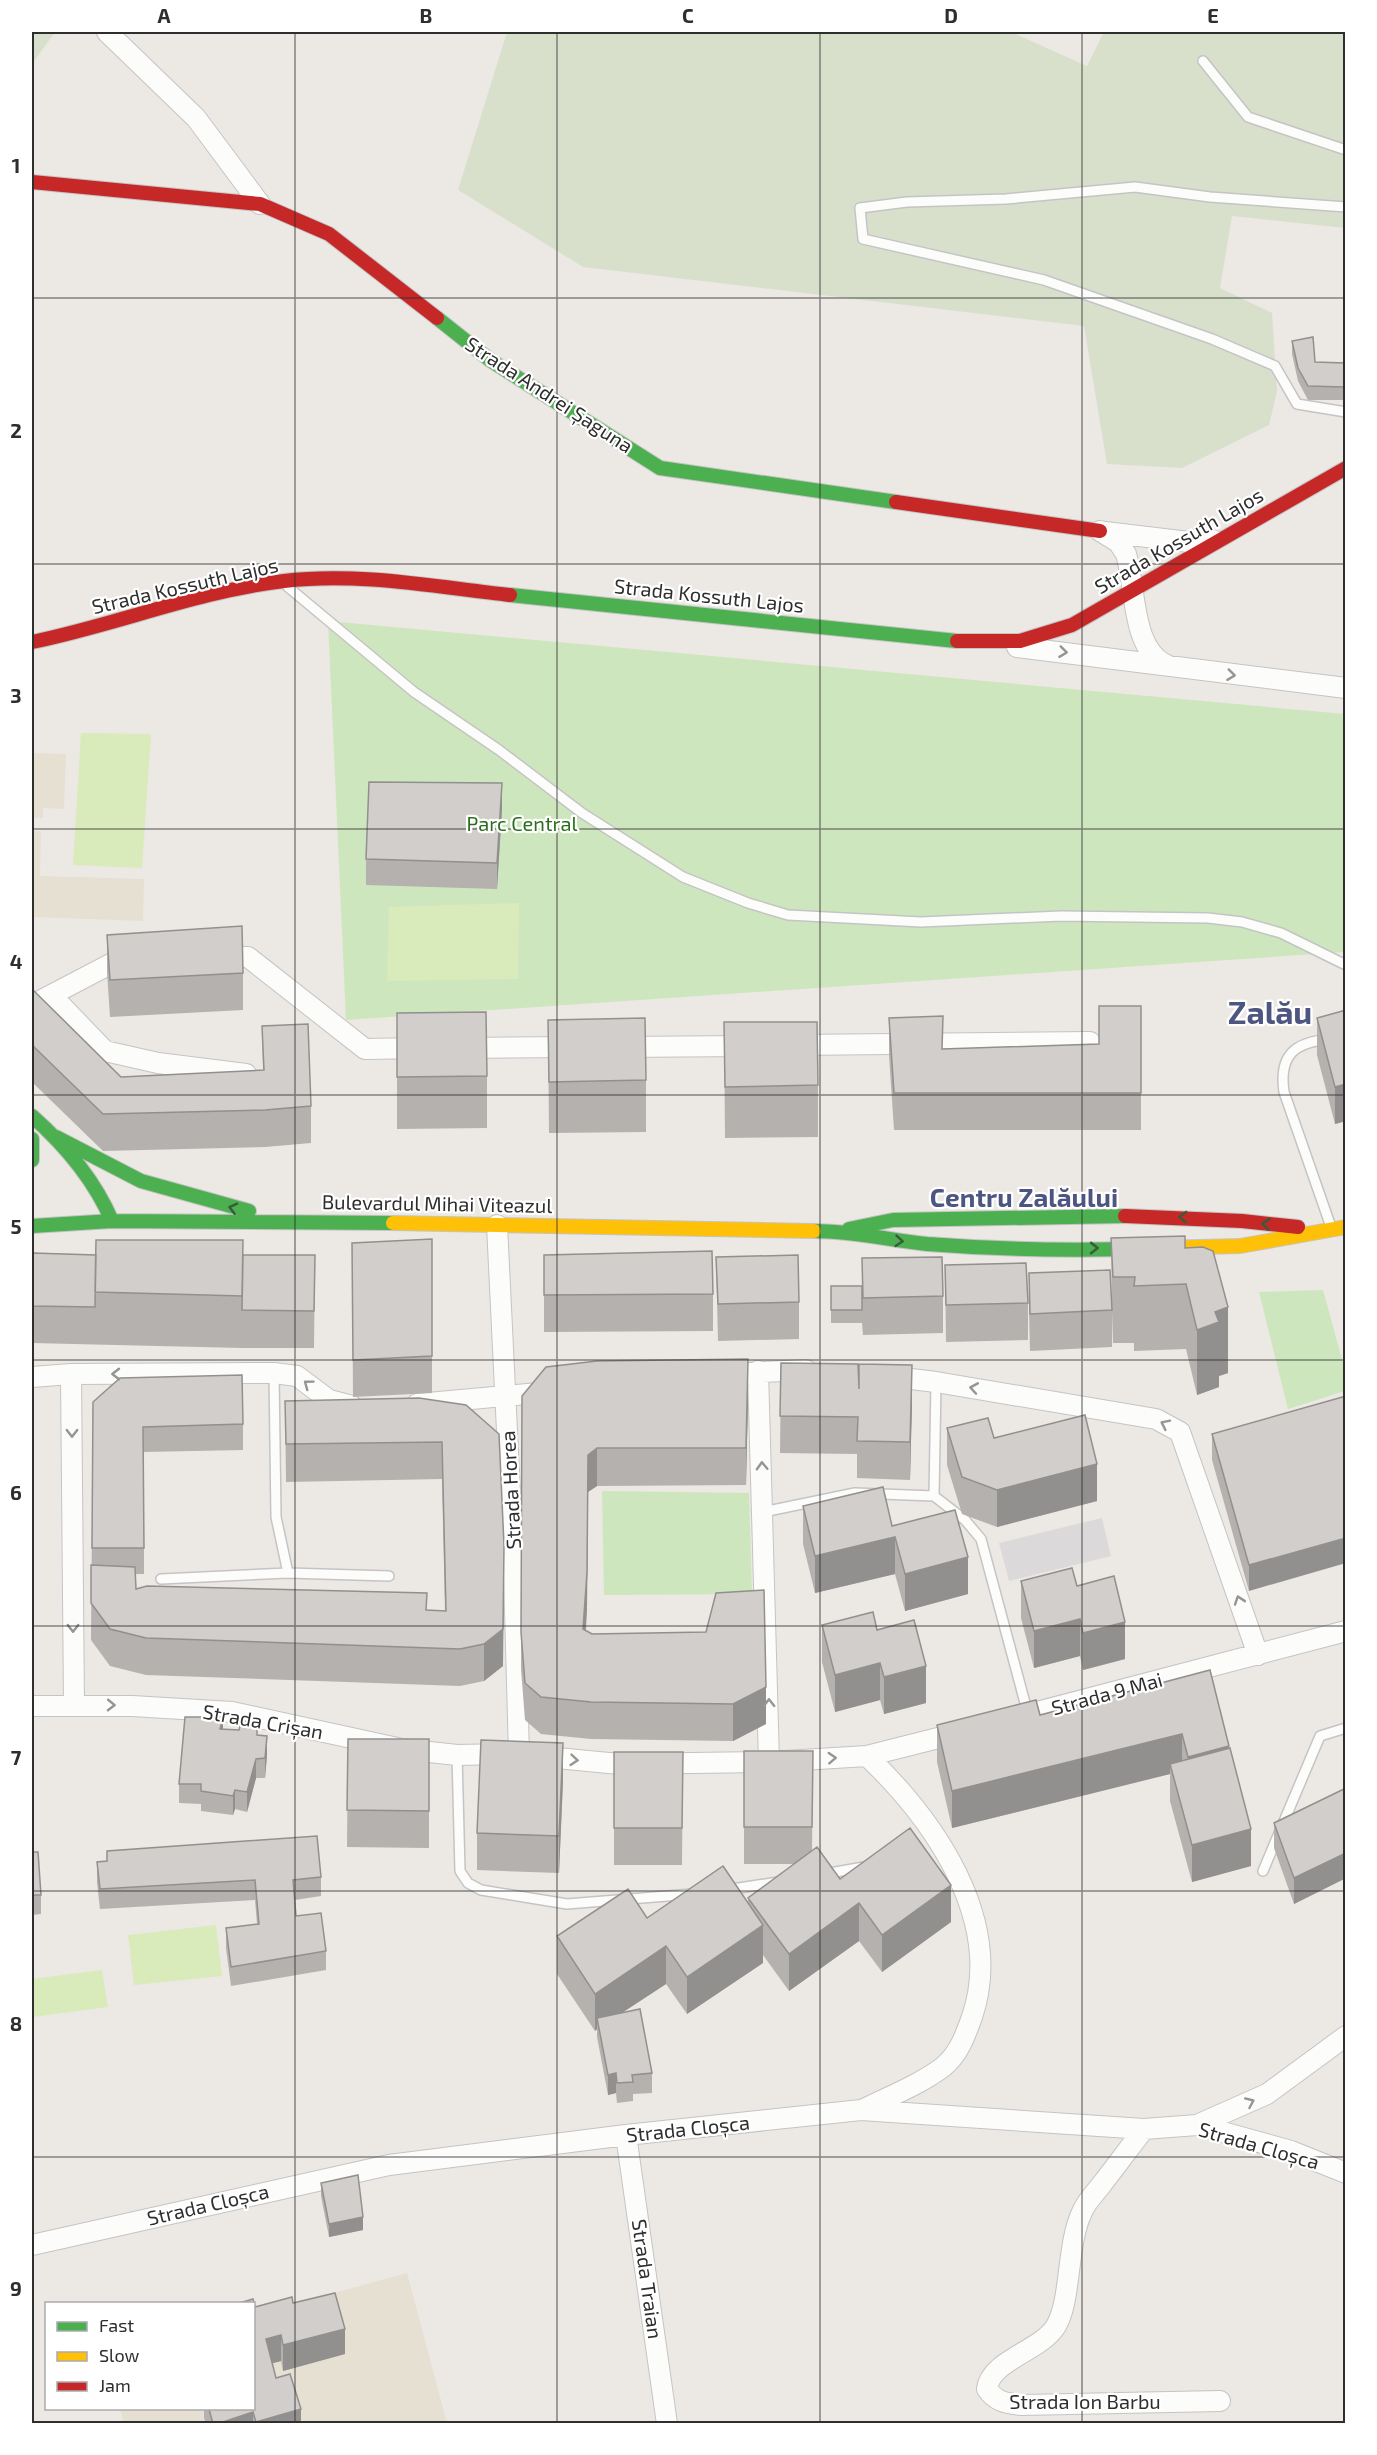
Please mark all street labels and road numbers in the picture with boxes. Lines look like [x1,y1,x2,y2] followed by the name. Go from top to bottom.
[460,331,638,459] street label: Strada Andrei Șaguna
[1090,482,1267,598] street label: Strada Kossuth Lajos
[89,552,280,618] street label: Strada Kossuth Lajos
[613,573,805,617] street label: Strada Kossuth Lajos
[322,1189,553,1217] street label: Bulevardul Mihai Viteazul
[495,1430,525,1550] street label: Strada Horea
[1049,1667,1165,1719] street label: Strada 9 Mai
[201,1699,325,1745] street label: Strada Crișan
[625,2110,751,2148] street label: Strada Cloșca
[1196,2116,1322,2176] street label: Strada Cloșca
[145,2178,271,2232] street label: Strada Cloșca
[628,2218,668,2340] street label: Strada Traian
[1009,2389,1161,2413] street label: Strada Ion Barbu

